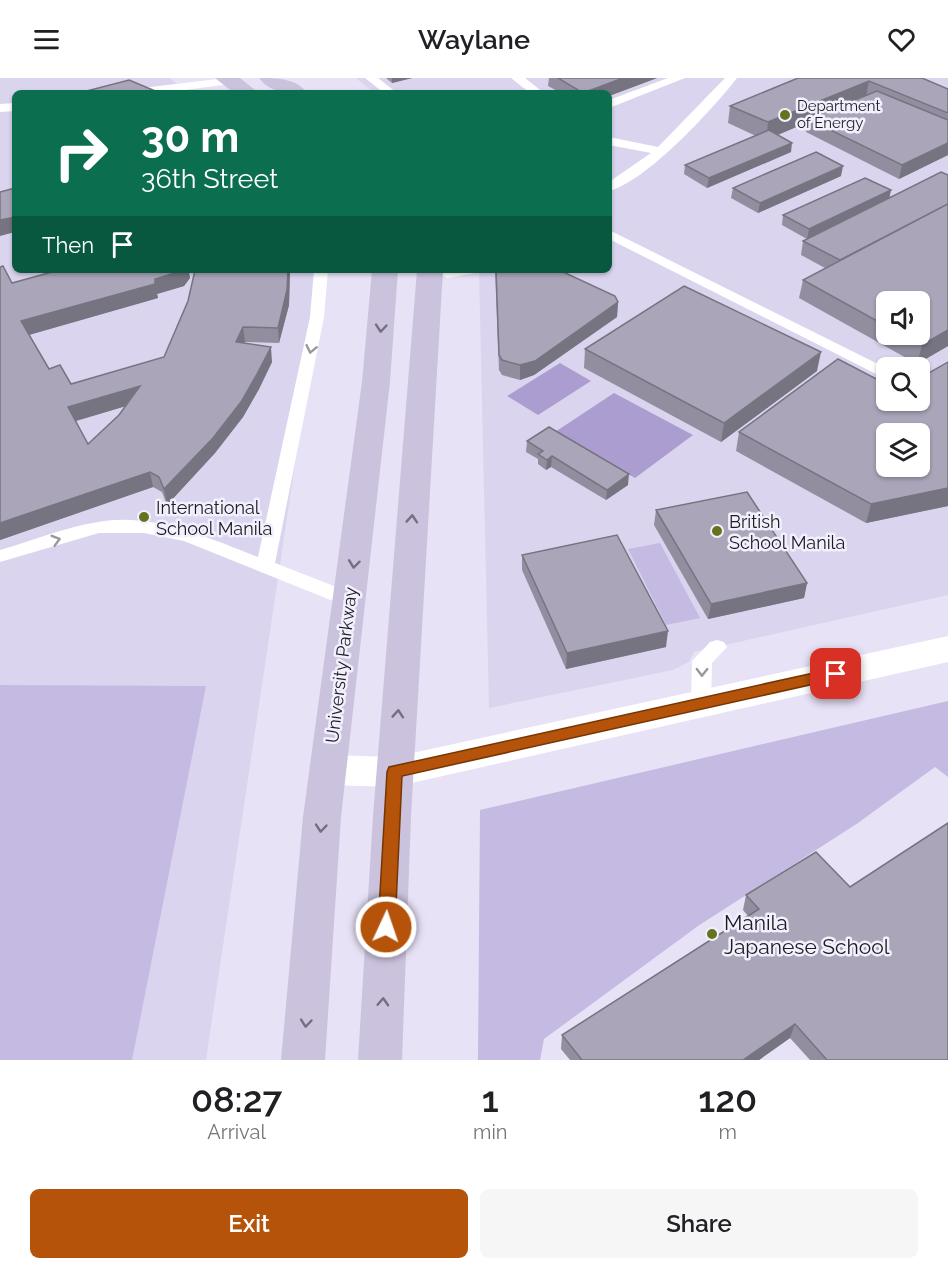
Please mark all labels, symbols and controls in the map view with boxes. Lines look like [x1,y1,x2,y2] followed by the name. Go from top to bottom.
[30,23,63,56] icon: menu
[885,23,918,56] icon: heart
[418,24,530,55] text: Waylane
[797,97,881,132] place label: Department of Energy
[778,108,792,122] marker: Department of Energy
[141,113,239,162] text: 30 m
[42,114,120,192] icon: right
[141,163,278,194] text: 36th Street
[106,228,139,261] icon: arrive
[42,232,94,258] text: Then
[876,291,930,477] map controls
[876,291,930,345] button: sound
[375,324,388,333] one-way arrow
[305,343,318,353] one-way arrow
[876,357,930,411] button: search
[876,423,930,477] button: layers
[156,497,272,539] place label: International School Manila
[137,510,151,524] marker: International School Manila
[729,511,845,553] place label: British School Manila
[405,515,418,524] one-way arrow
[710,524,724,538] marker: British School Manila
[50,535,61,547] one-way arrow
[348,559,361,568] one-way arrow
[321,586,361,744] street label: University Parkway
[810,648,861,699] pin
[819,657,852,690] icon: arrive
[696,667,708,676] one-way arrow
[392,709,405,718] one-way arrow
[315,824,328,833] one-way arrow
[354,895,418,959] position arrow
[724,910,890,959] place label: Manila Japanese School
[705,927,719,941] marker: Manila Japanese School
[376,997,389,1006] one-way arrow
[300,1018,313,1027] one-way arrow
[191,1078,282,1120] text: 08:27
[482,1078,499,1120] text: 1
[698,1078,757,1120] text: 120
[207,1120,266,1144] text: Arrival
[473,1120,507,1144] text: min
[719,1120,737,1144] text: m
[30,1189,468,1258] button: Exit
[480,1189,918,1258] button: Share

